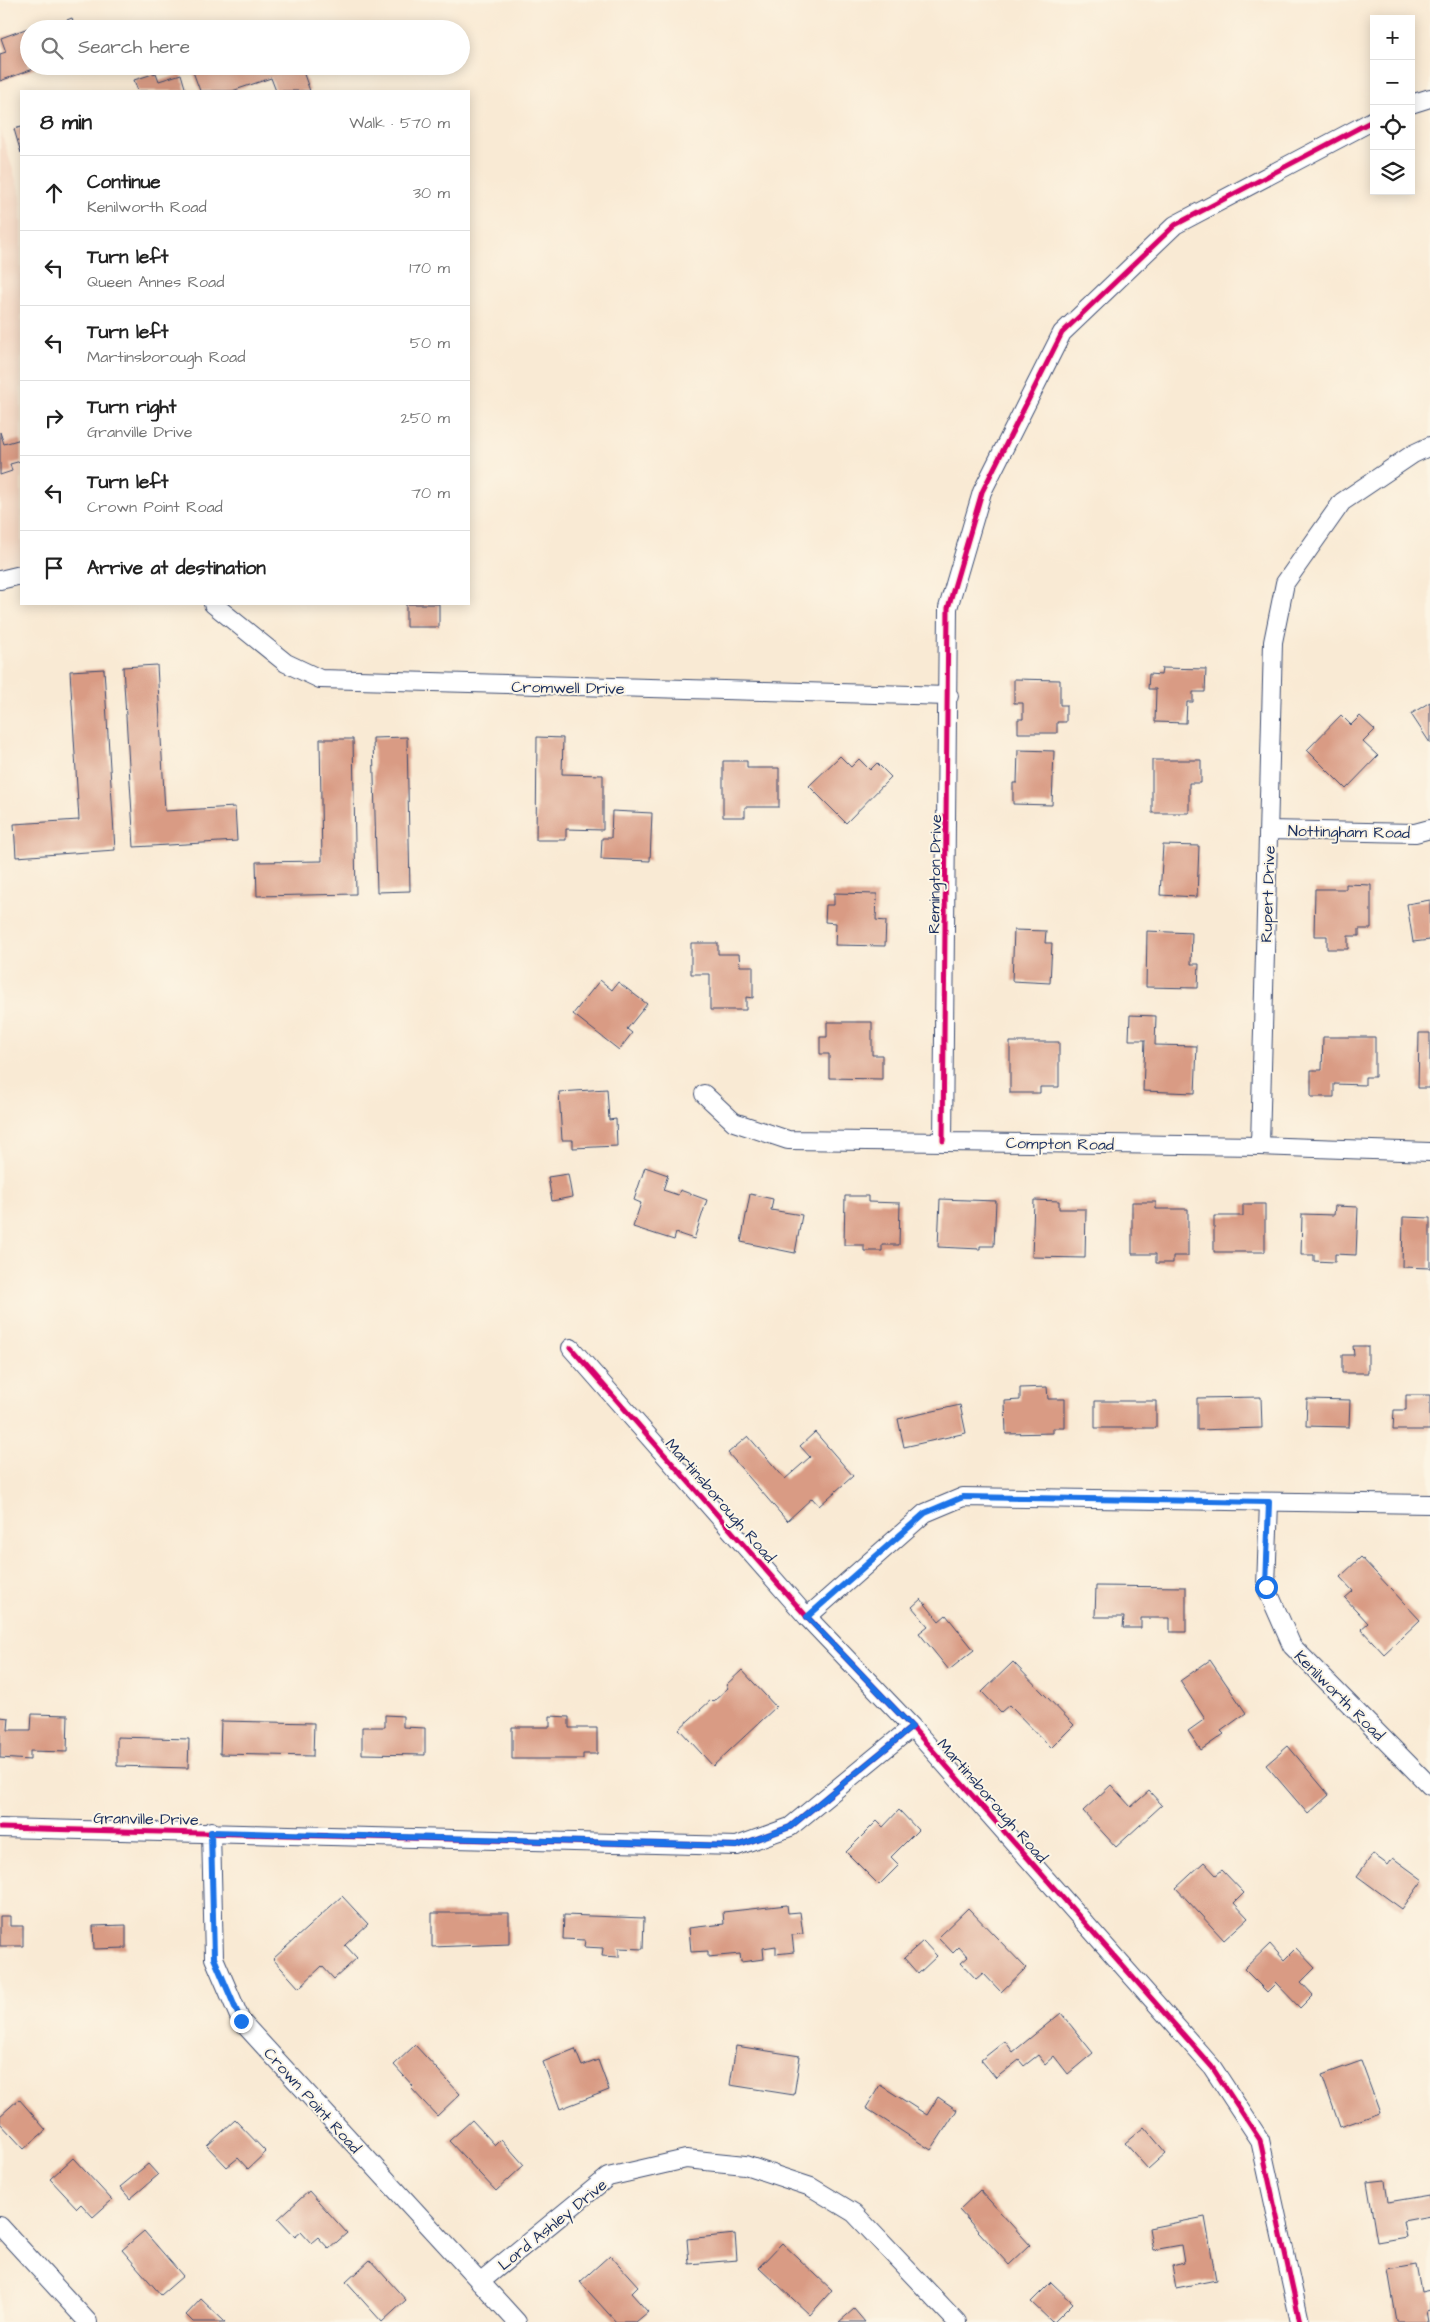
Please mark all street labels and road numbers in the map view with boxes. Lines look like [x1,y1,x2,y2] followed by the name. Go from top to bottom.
[511,676,625,700] street label: Cromwell Drive
[923,814,948,934] street label: Remington Drive
[1288,820,1410,845] street label: Nottingham Road
[1255,845,1281,943] street label: Rupert Drive
[1006,1132,1114,1156] street label: Compton Road
[659,1434,781,1568] street label: Martinsborough Road
[1289,1646,1389,1746] street label: Kenilworth Road
[931,1734,1053,1868] street label: Martinsborough Road
[93,1807,199,1831] street label: Granville Drive
[259,2043,366,2158] street label: Crown Point Road
[493,2174,613,2276] street label: Lord Ashley Drive

